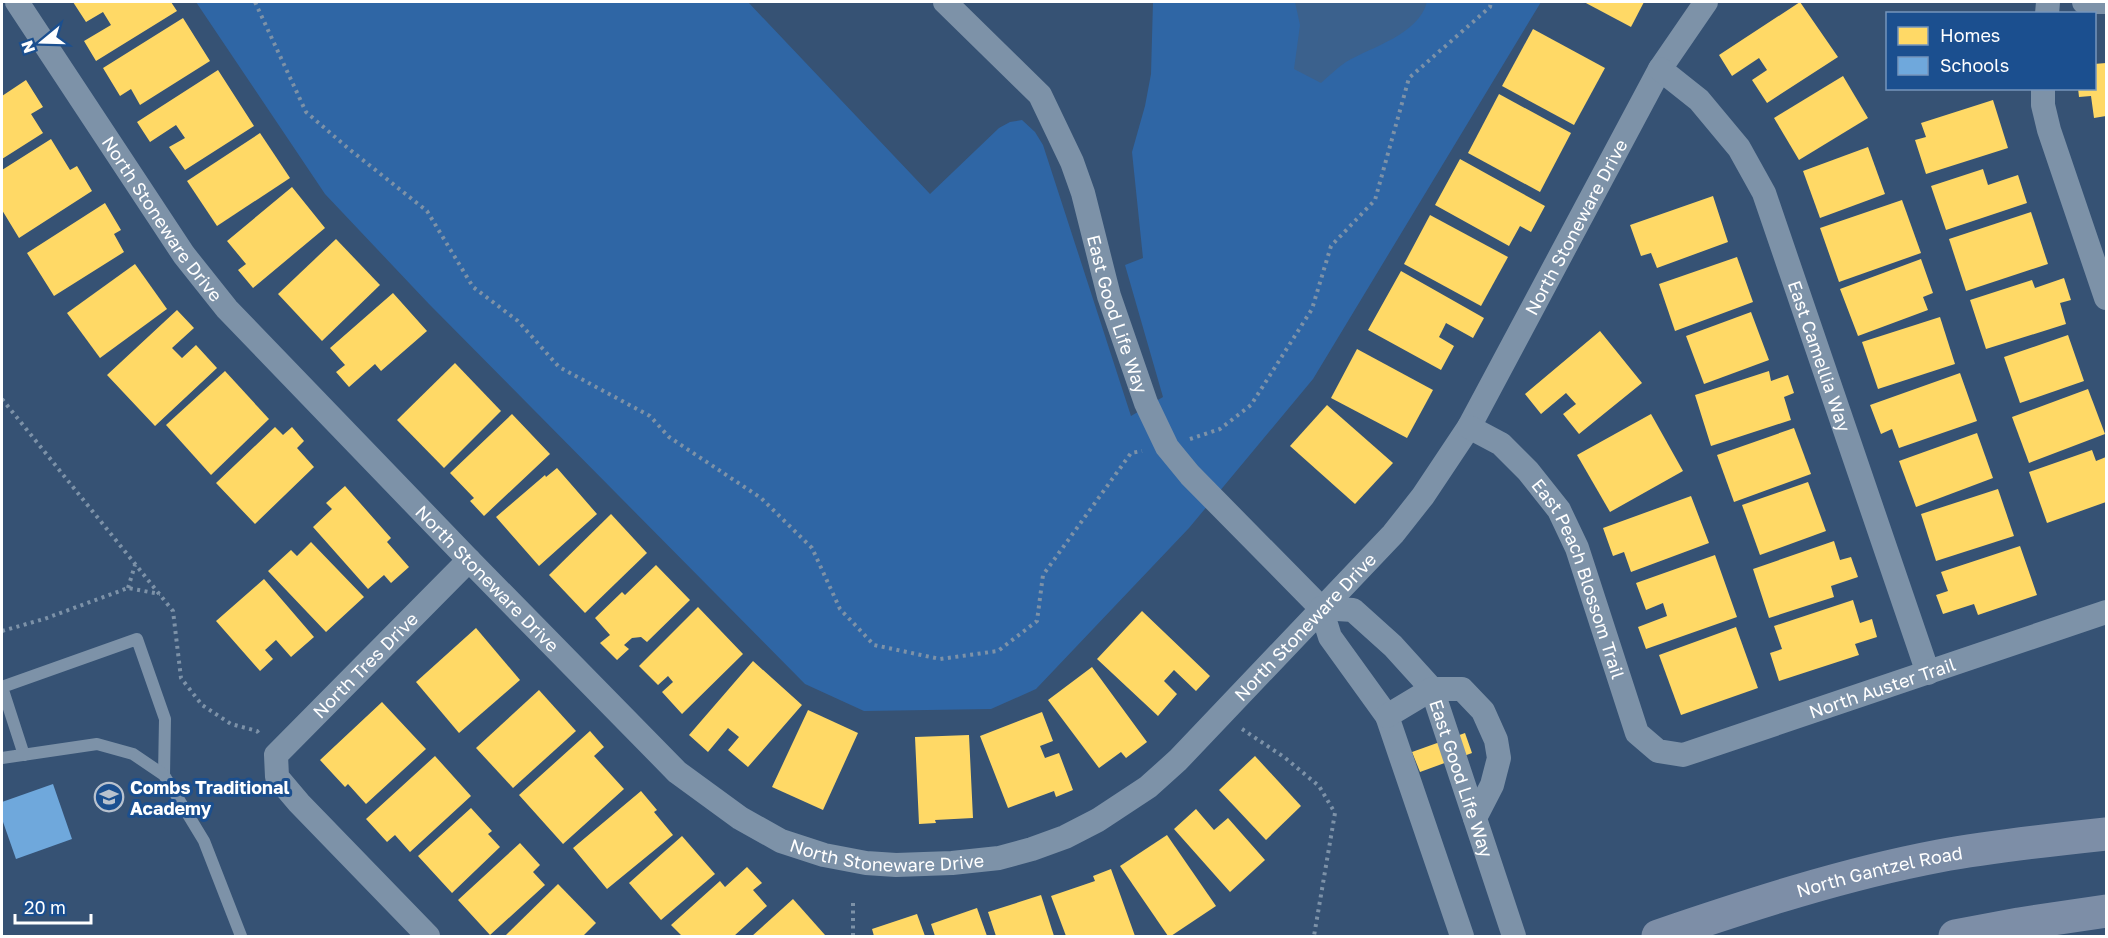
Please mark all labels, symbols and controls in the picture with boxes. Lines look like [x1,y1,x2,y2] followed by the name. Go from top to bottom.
[12,12,72,72] north arrow
[1886,12,2096,90] legend
[1940,24,2000,46] text: Homes
[16,38,39,56] text: N
[1940,54,2009,76] text: Schools
[98,132,227,306] street label: North Stoneware Drive
[1520,135,1632,319] street label: North Stoneware Drive
[1083,232,1153,396] street label: East Good Life Way
[1784,277,1856,435] street label: East Camellia Way
[1527,474,1630,682] street label: East Peach Blossom Trail
[411,501,564,656] street label: North Stoneware Drive
[1229,548,1380,705] street label: North Stoneware Drive
[308,607,422,723] street label: North Tres Drive
[1806,653,1958,723] street label: North Auster Trail
[1425,696,1498,860] street label: East Good Life Way
[130,776,289,819] place label: Combs Traditional Academy
[93,781,125,813] school or university icon: Combs Traditional Academy
[787,834,985,876] street label: North Stoneware Drive
[1794,841,1964,902] street label: North Gantzel Road
[15,887,92,925] scale bar
[24,896,66,918] text: 20 m

